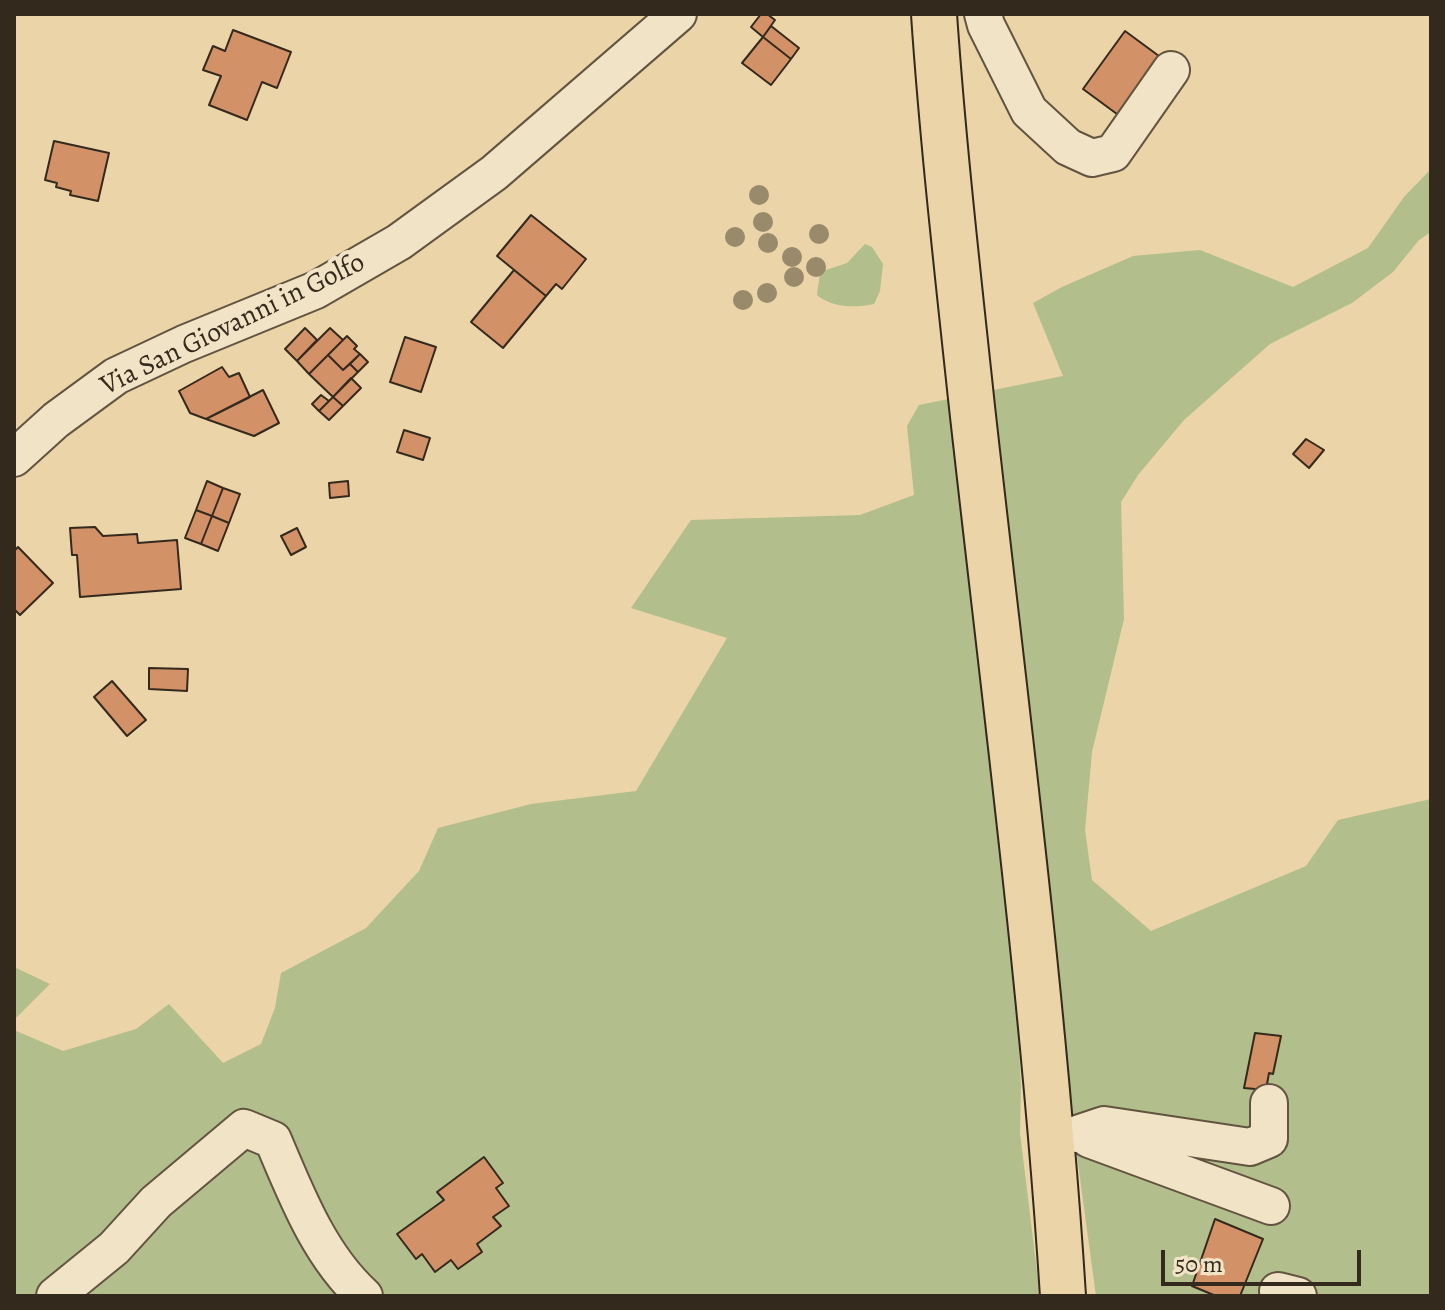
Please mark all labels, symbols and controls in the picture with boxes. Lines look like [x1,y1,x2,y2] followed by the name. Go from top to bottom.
[95,246,371,404] street label: Via San Giovanni in Golfo
[1165,1234,1365,1284] scale bar
[1175,1248,1223,1280] text: 50 m

